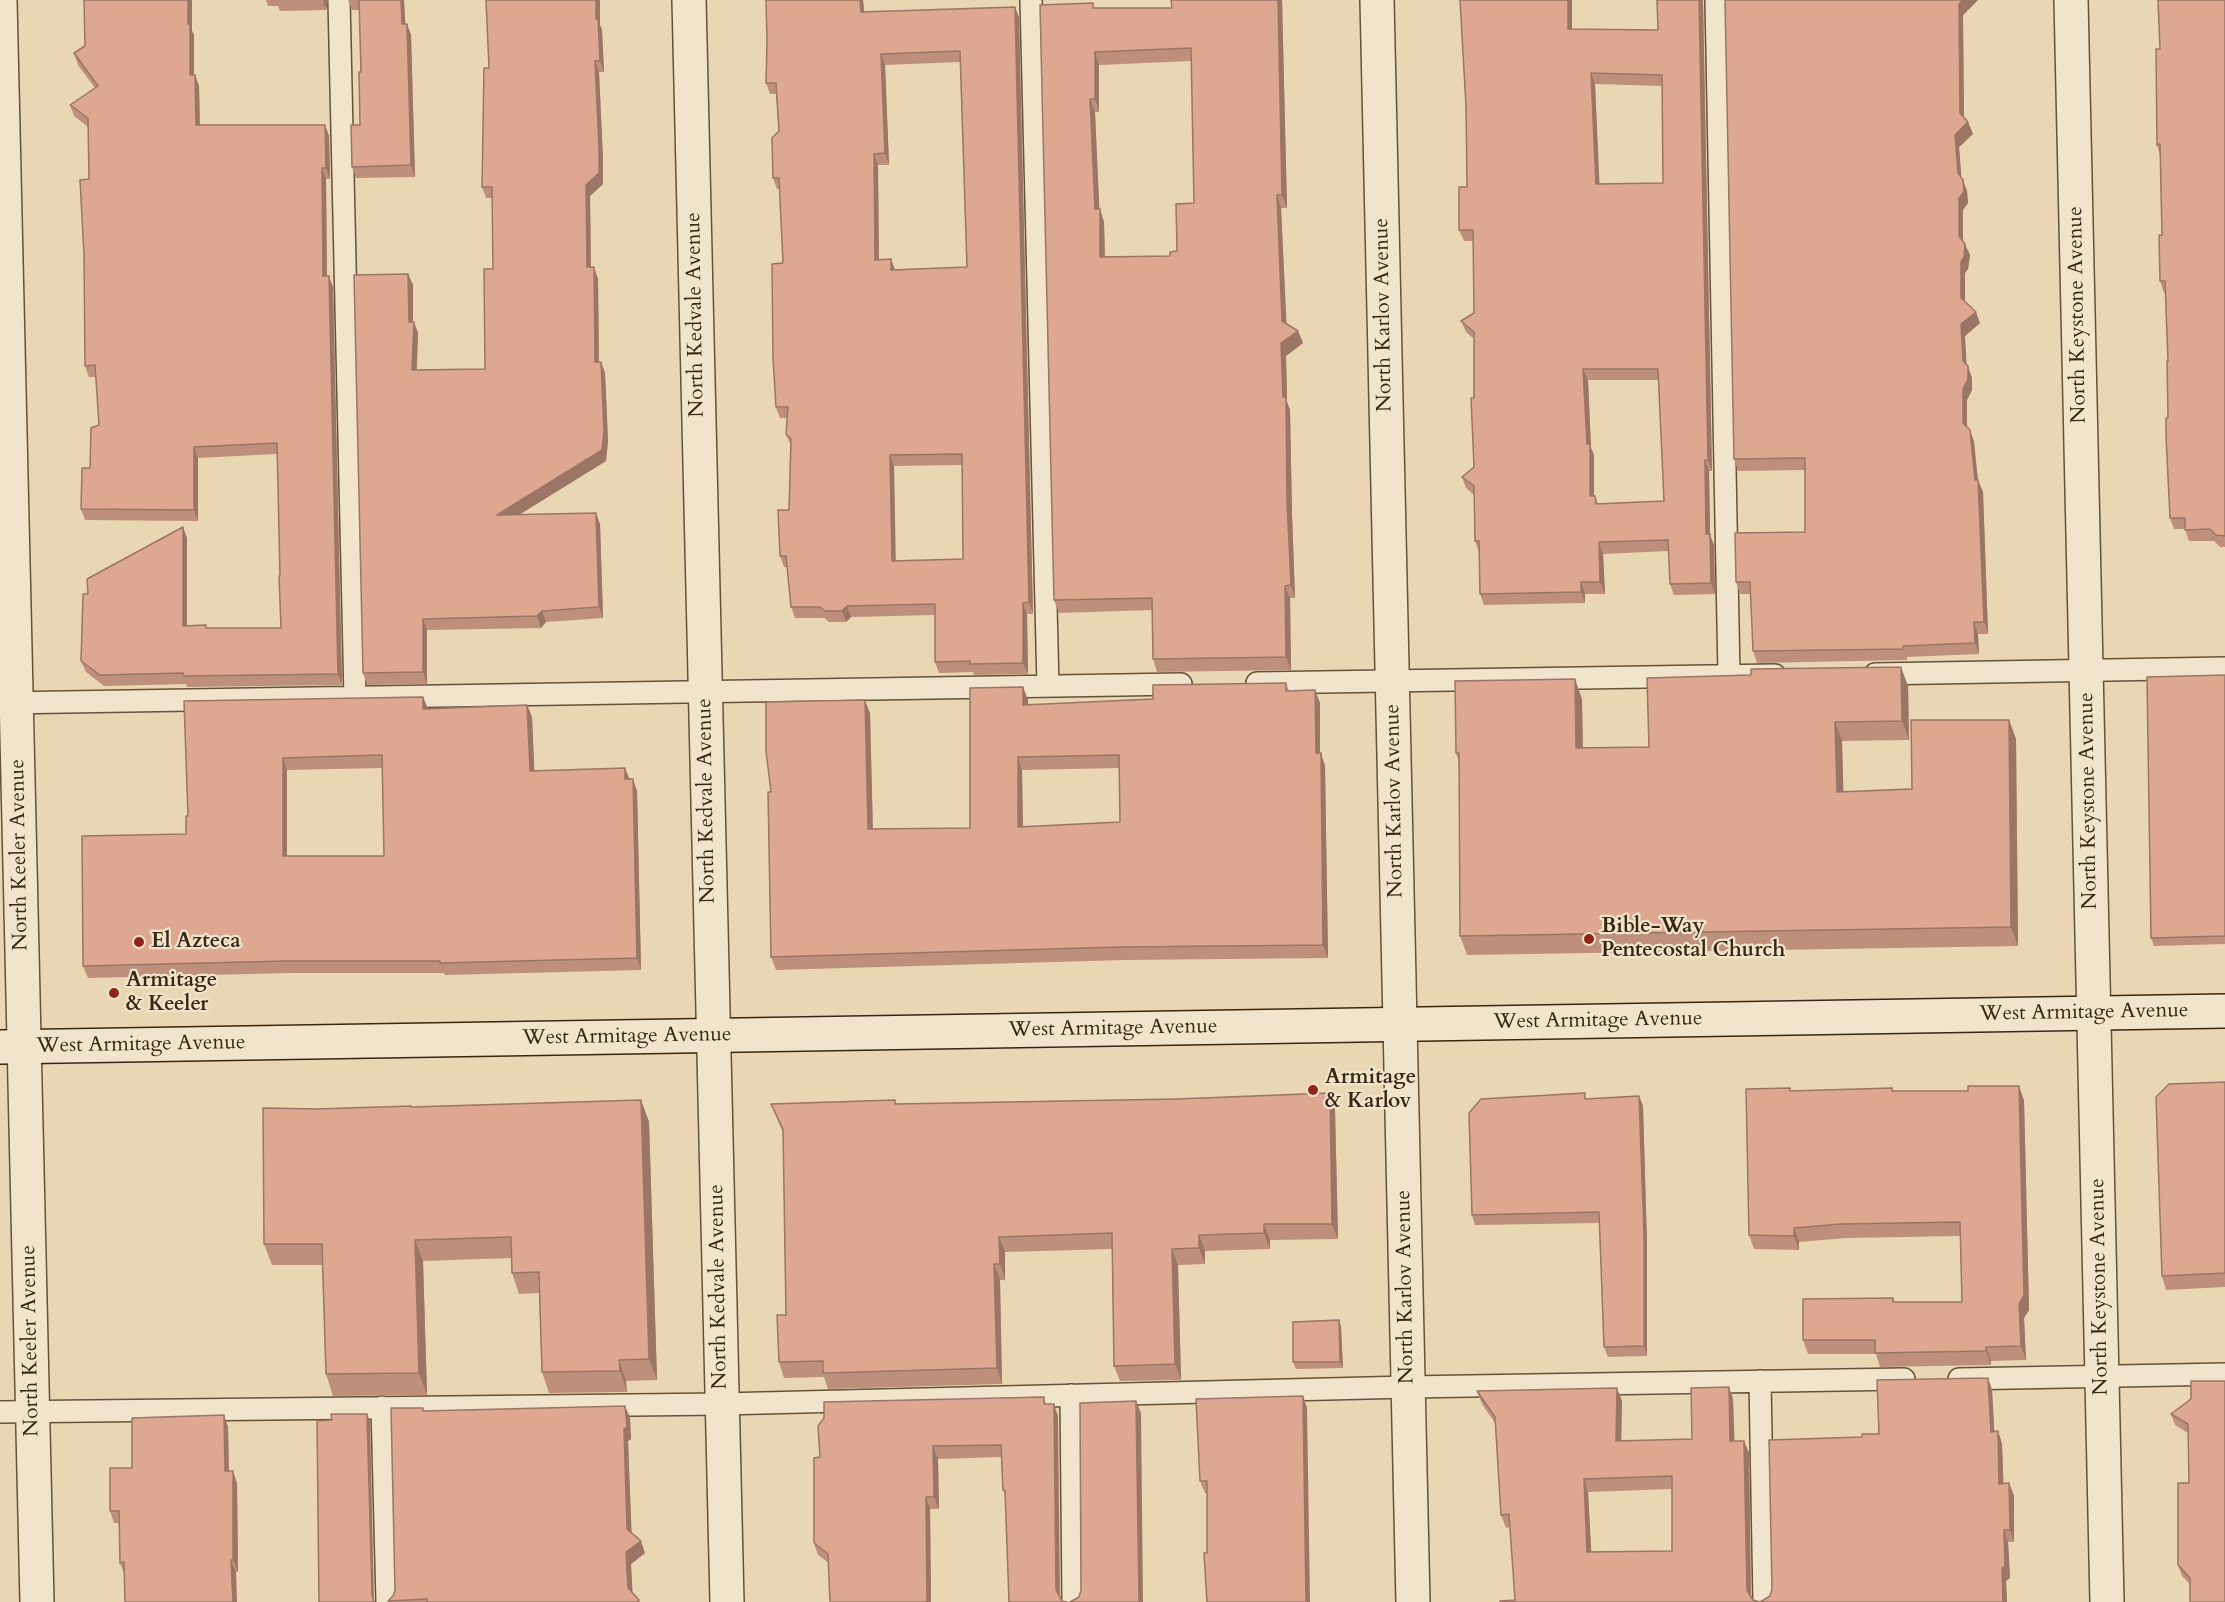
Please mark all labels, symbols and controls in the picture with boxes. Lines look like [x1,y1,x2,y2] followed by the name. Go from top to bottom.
[2064,206,2092,424] street label: North Keystone Avenue
[682,212,710,418] street label: North Kedvale Avenue
[1370,218,1398,412] street label: North Karlov Avenue
[2075,692,2103,910] street label: North Keystone Avenue
[693,698,721,904] street label: North Kedvale Avenue
[1381,704,1409,898] street label: North Karlov Avenue
[6,759,34,951] street label: North Keeler Avenue
[1601,914,1785,964] place label: Bible-Way Pentecostal Church
[151,929,241,955] place label: El Azteca
[1582,932,1596,946] marker: Bible-Way Pentecostal Church
[132,935,146,949] marker: El Azteca
[126,968,217,1018] place label: Armitage & Keeler
[107,986,121,1000] marker: Armitage & Keeler
[1979,999,2189,1027] street label: West Armitage Avenue
[1493,1007,1703,1035] street label: West Armitage Avenue
[1008,1015,1218,1043] street label: West Armitage Avenue
[522,1023,732,1051] street label: West Armitage Avenue
[36,1031,246,1059] street label: West Armitage Avenue
[1325,1065,1416,1115] place label: Armitage & Karlov
[1306,1083,1320,1097] marker: Armitage & Karlov
[2086,1178,2114,1396] street label: North Keystone Avenue
[705,1184,733,1390] street label: North Kedvale Avenue
[1392,1190,1420,1384] street label: North Karlov Avenue
[17,1245,45,1437] street label: North Keeler Avenue

